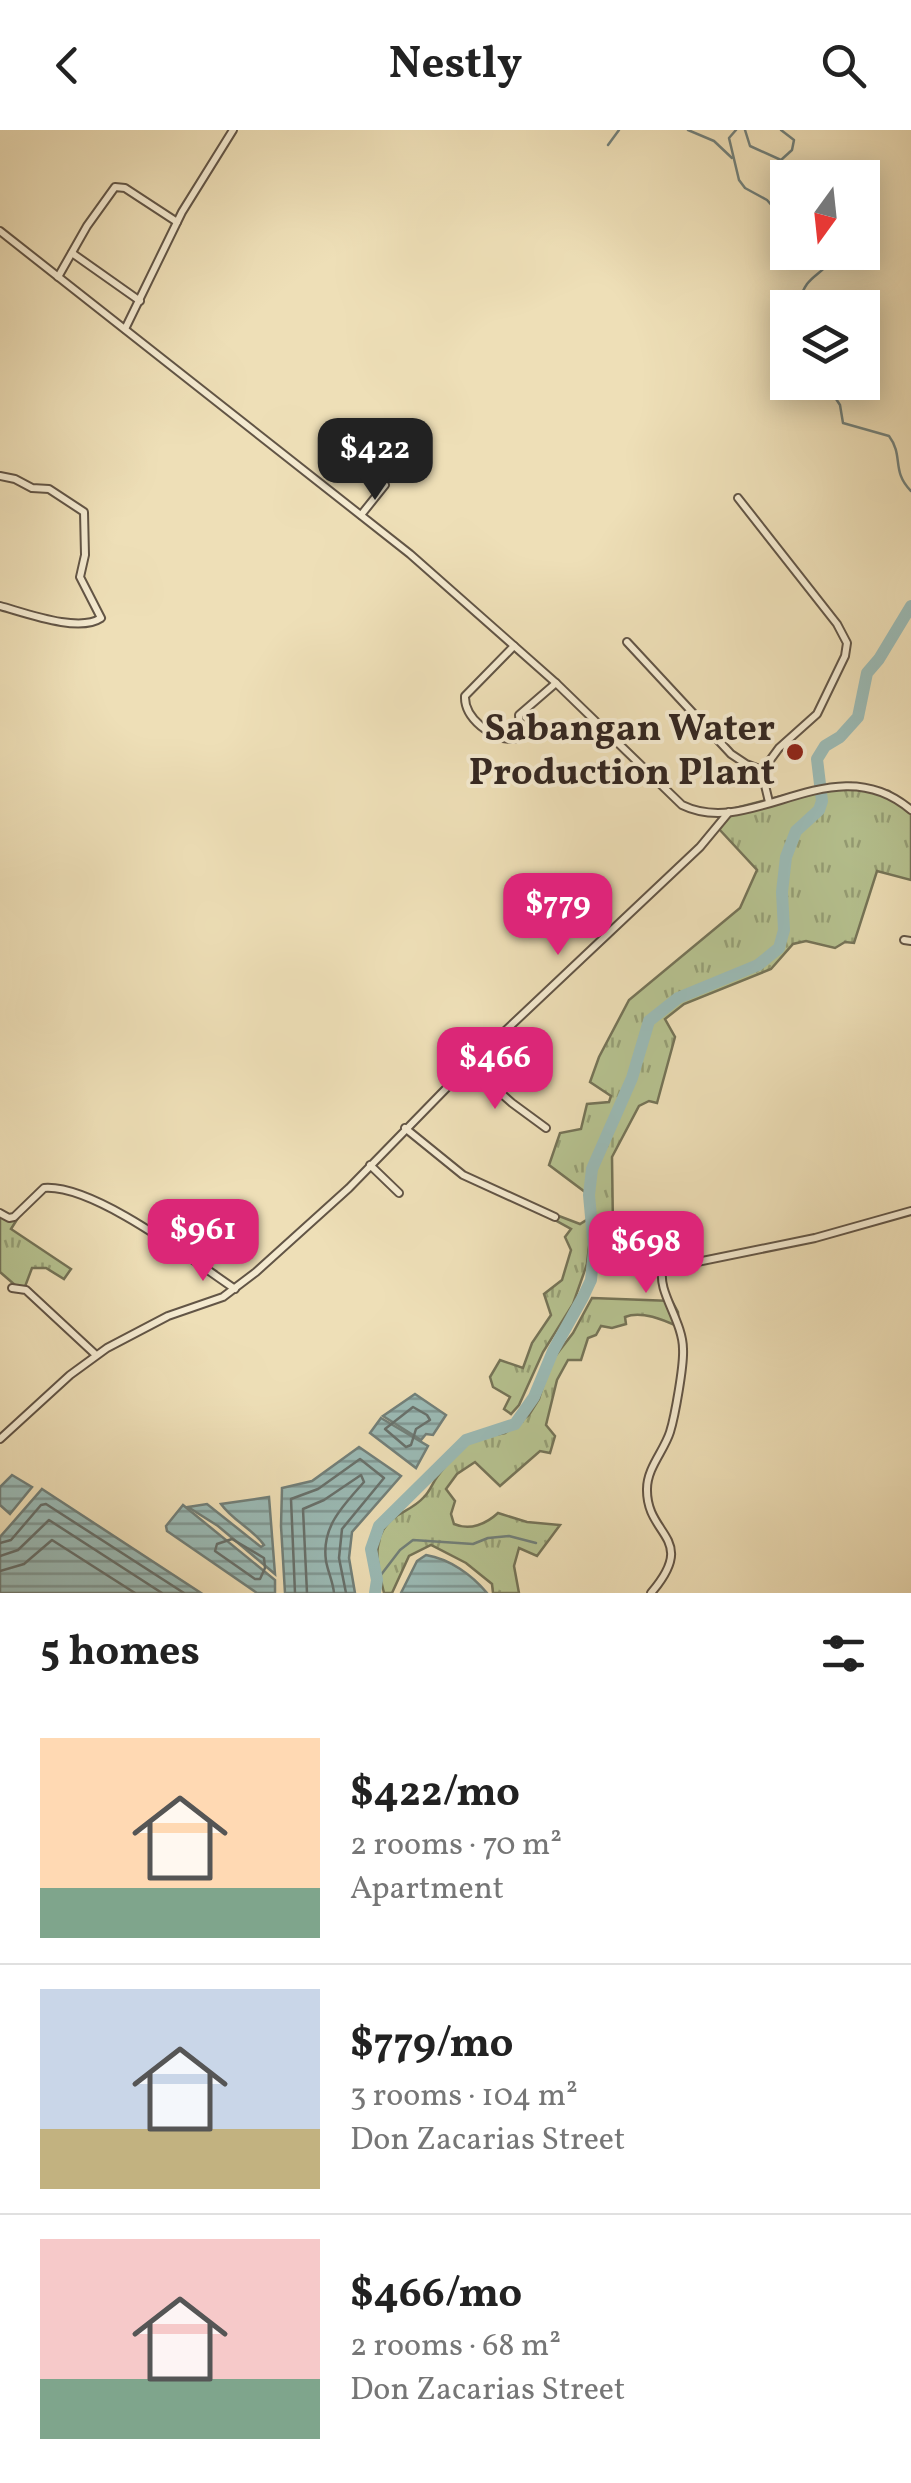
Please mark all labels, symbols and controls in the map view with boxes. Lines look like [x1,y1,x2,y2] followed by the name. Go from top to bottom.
[389,34,522,97] text: Nestly
[40,38,95,93] icon: back
[816,38,871,93] icon: search
[770,160,880,270] north arrow
[770,160,880,400] map controls
[770,290,880,400] button: layers
[316,418,434,503] pin: $422
[340,428,410,472] text: $422
[469,704,775,801] place label: Sabangan Water Production Plant
[784,741,806,763] marker: Sabangan Water Production Plant
[499,873,617,958] pin: $779
[525,883,591,927] text: $779
[436,1027,554,1112] pin: $466
[459,1037,531,1081] text: $466
[144,1199,262,1284] pin: $961
[170,1209,236,1253] text: $961
[587,1211,705,1296] pin: $698
[611,1221,681,1265] text: $698
[40,1624,200,1683] text: 5 homes
[816,1626,871,1681] icon: filters
[350,1765,520,1824] text: $422/mo
[120,1778,240,1898] icon: home
[350,1824,562,1868] text: 2 rooms · 70 m²
[350,1868,504,1912] text: Apartment
[350,2016,513,2075] text: $779/mo
[120,2029,240,2149] icon: home
[350,2075,578,2119] text: 3 rooms · 104 m²
[350,2119,625,2163] text: Don Zacarias Street
[350,2266,522,2325] text: $466/mo
[120,2279,240,2399] icon: home
[350,2325,561,2369] text: 2 rooms · 68 m²
[350,2369,625,2413] text: Don Zacarias Street

